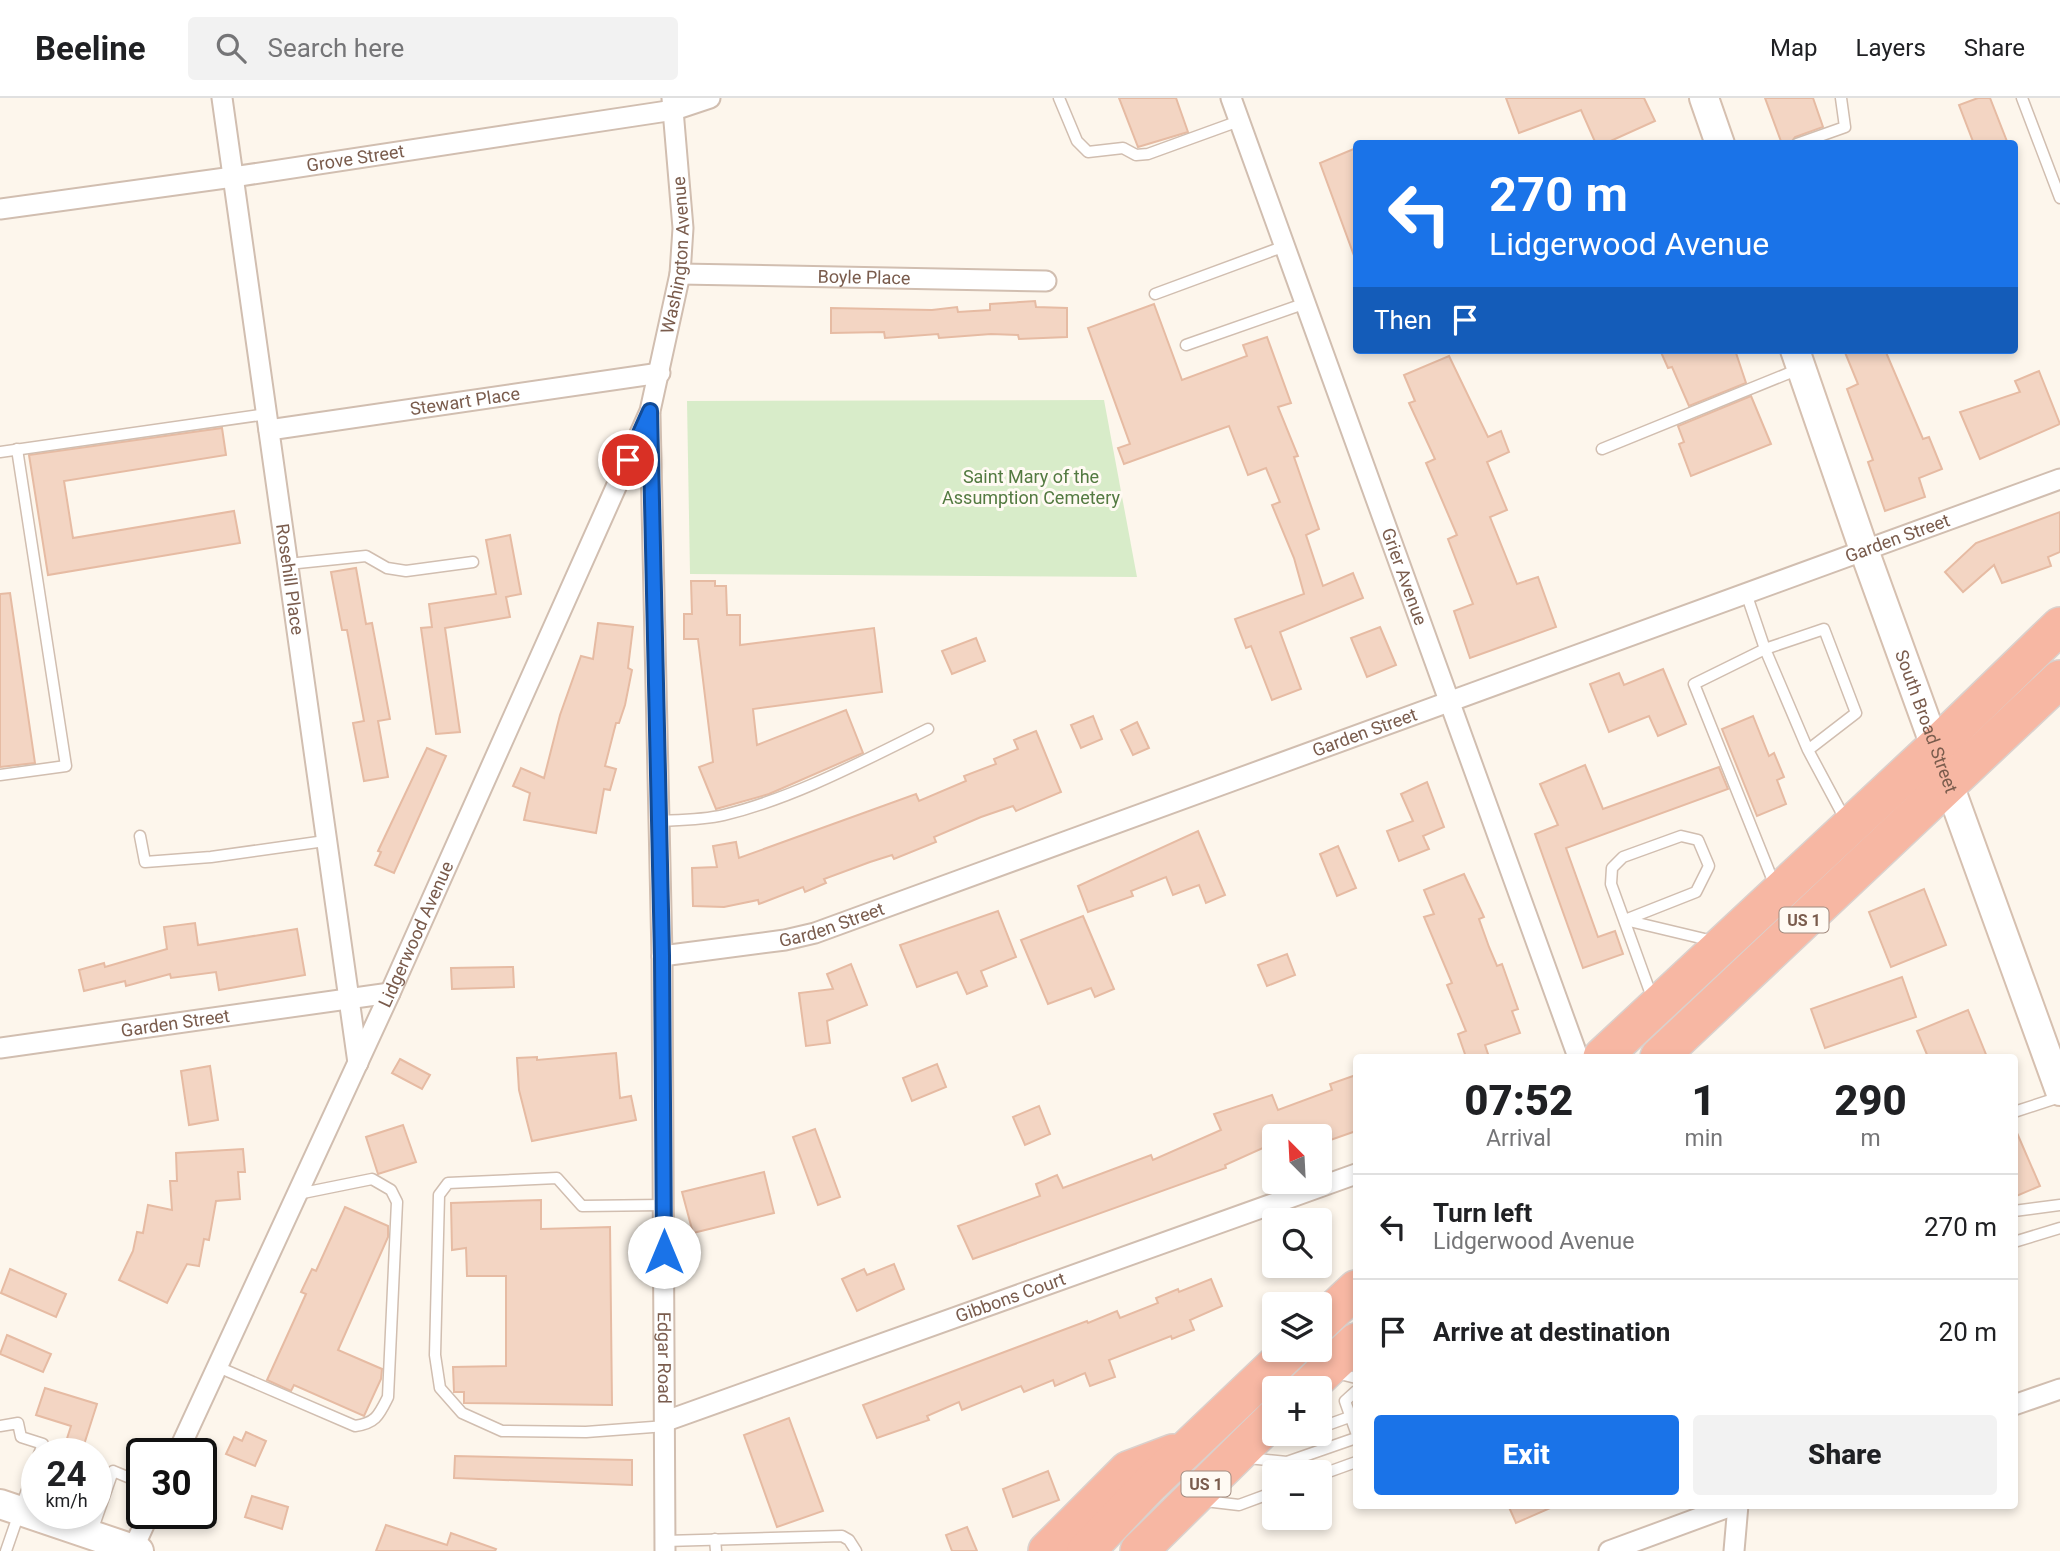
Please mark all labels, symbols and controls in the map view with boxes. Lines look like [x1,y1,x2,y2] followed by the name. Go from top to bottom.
[188,17,678,80] search box
[35,29,146,68] text: Beeline
[212,29,250,67] icon: search
[268,33,404,63] text: Search here
[1770,34,1818,62] text: Map
[1856,34,1926,62] text: Layers
[1964,34,2025,62] text: Share
[305,140,406,176] street label: Grove Street
[1489,166,1628,223] text: 270 m
[1374,168,1465,259] icon: left
[656,176,693,335] street label: Washington Avenue
[1489,225,1769,263] text: Lidgerwood Avenue
[817,266,911,288] street label: Boyle Place
[1446,301,1484,339] icon: arrive
[1374,305,1432,335] text: Then
[408,383,521,419] street label: Stewart Place
[598,430,658,490] pin
[609,441,647,479] icon: arrive
[942,466,1120,508] park label: Saint Mary of the Assumption Cemetery
[1842,509,1952,566] street label: Garden Street
[272,522,309,636] street label: Rosehill Place
[1377,525,1432,628] street label: Grier Avenue
[1891,647,1962,796] street label: South Broad Street
[1309,703,1420,761] street label: Garden Street
[374,858,457,1011] street label: Lidgerwood Avenue
[777,898,887,951] street label: Garden Street
[1780,908,1828,932] road number: US 1
[119,1005,231,1041] street label: Garden Street
[1464,1076,1573,1125] text: 07:52
[1692,1076,1716,1125] text: 1
[1834,1076,1907,1125] text: 290
[1262,1124,1332,1194] north arrow
[1262,1124,1332,1530] map controls
[1486,1125,1551,1152] text: Arrival
[1684,1125,1723,1152] text: min
[1860,1125,1881,1152] text: m
[1433,1198,1532,1228] text: Turn left
[1262,1208,1332,1278] button: search
[1374,1208,1412,1246] icon: left
[1924,1212,1997,1242] text: 270 m
[627,1215,701,1289] position arrow
[1433,1228,1634,1255] text: Lidgerwood Avenue
[953,1268,1068,1326] street label: Gibbons Court
[1262,1292,1332,1362] button: layers
[654,1312,675,1404] street label: Edgar Road
[1374,1313,1412,1351] icon: arrive
[1433,1317,1670,1347] text: Arrive at destination
[1939,1317,1997,1347] text: 20 m
[1262,1376,1332,1446] button: +
[1374,1415,1679,1495] button: Exit
[1693,1415,1997,1495] button: Share
[126,1438,217,1529] speed limit sign: 30
[46,1454,87,1495] text: 24
[1262,1460,1332,1530] button: −
[1182,1472,1230,1496] road number: US 1
[45,1490,88,1511] text: km/h

